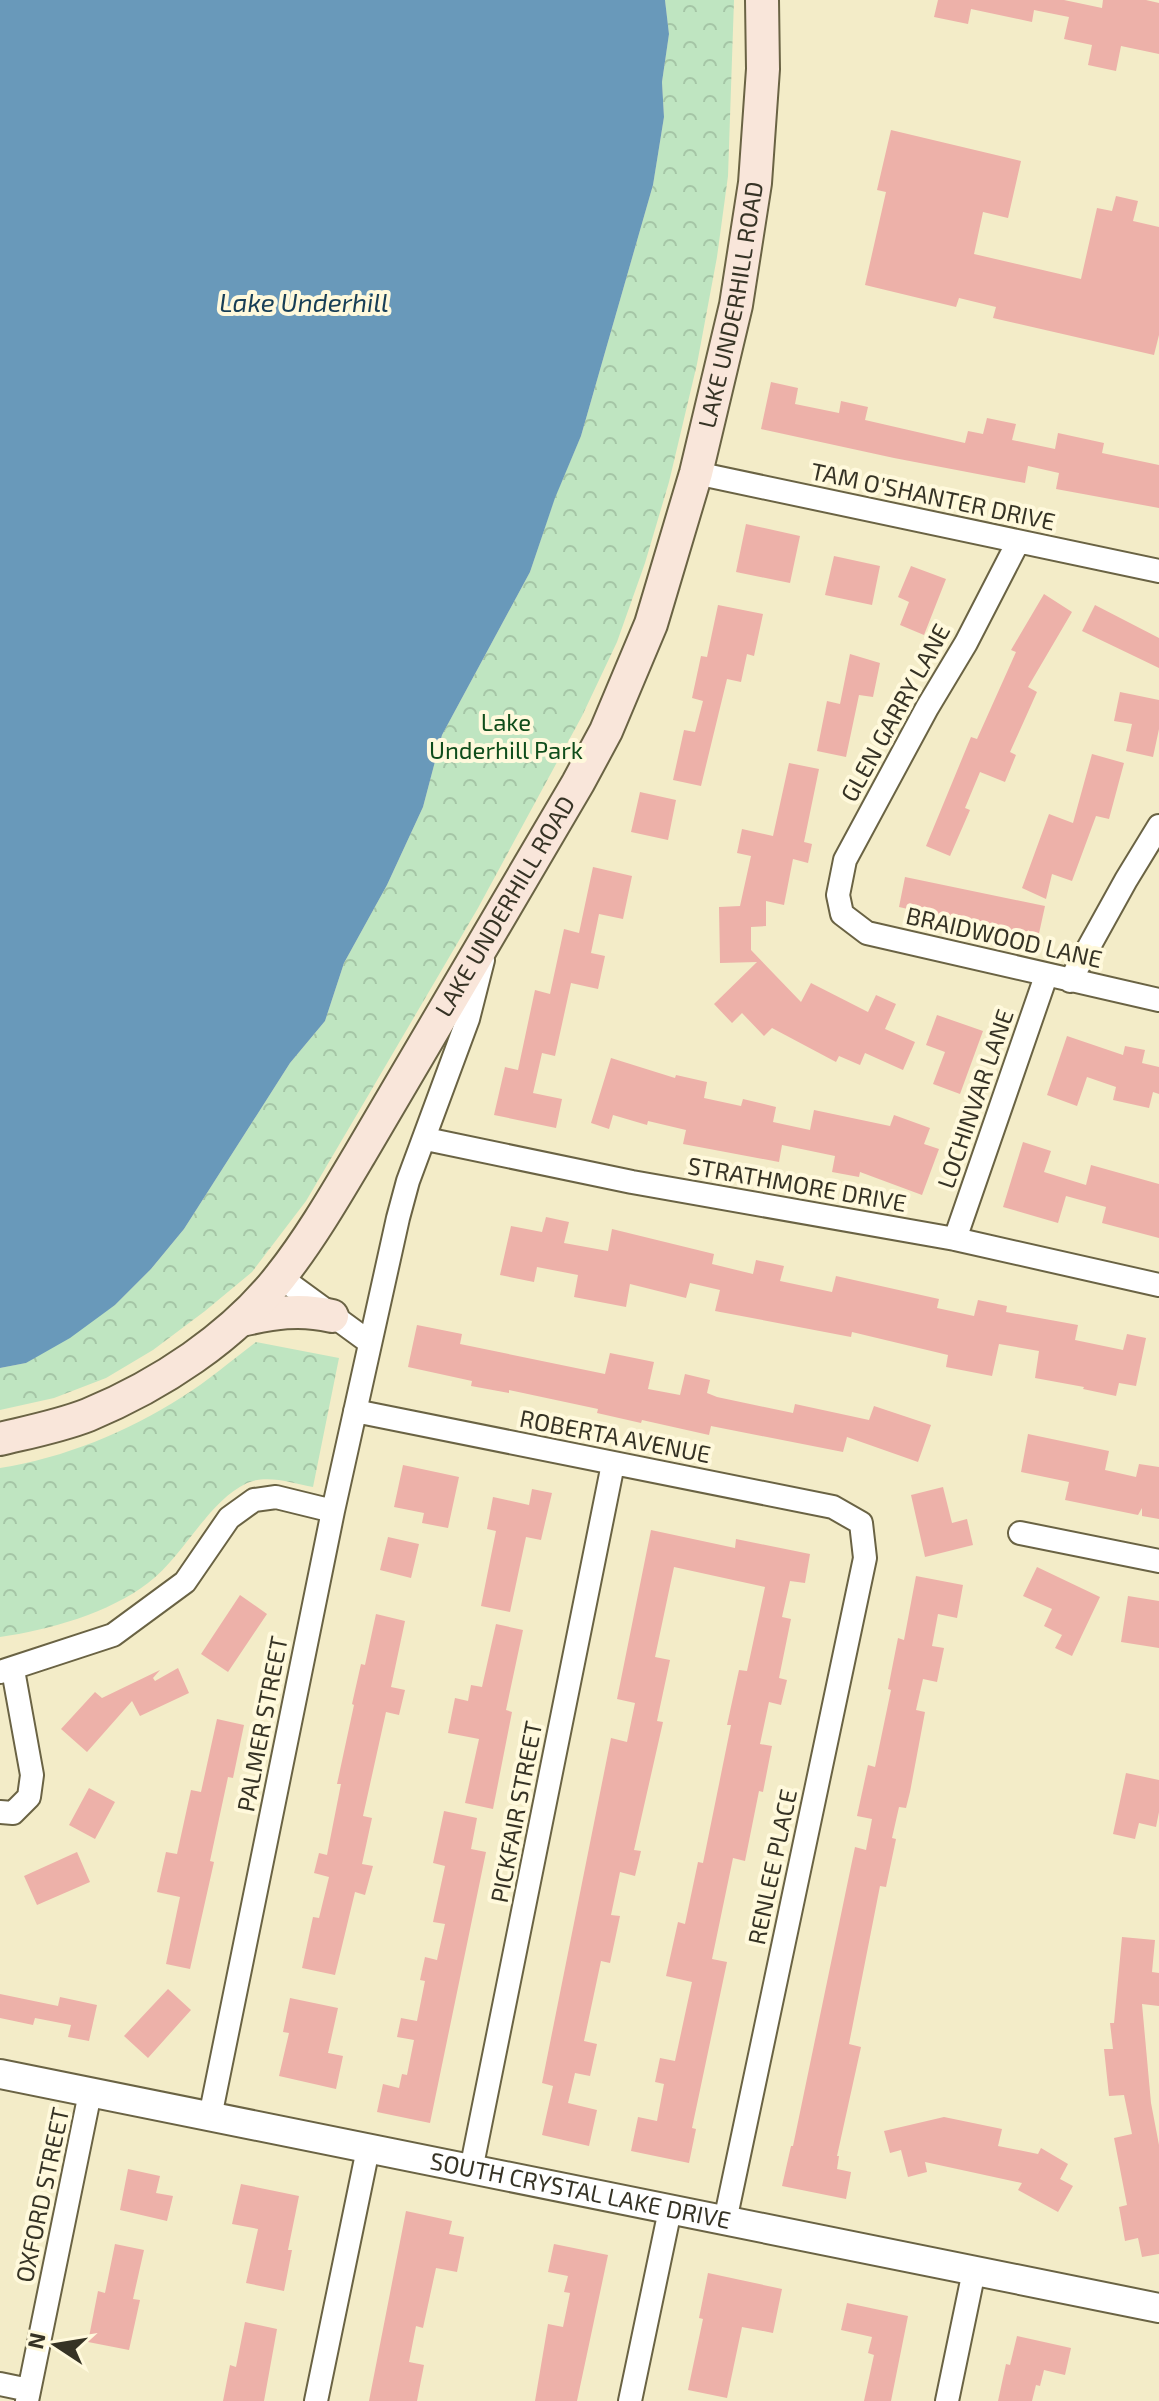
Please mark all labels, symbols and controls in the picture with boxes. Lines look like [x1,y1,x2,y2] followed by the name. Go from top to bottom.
[691,179,768,431] street label: LAKE UNDERHILL ROAD
[219,286,389,317] water label: Lake Underhill
[809,455,1058,536] street label: TAM O'SHANTER DRIVE
[834,618,955,806] street label: GLEN GARRY LANE
[429,707,583,764] park label: Lake Underhill Park
[428,790,580,1021] street label: LAKE UNDERHILL ROAD
[903,900,1105,973] street label: BRAIDWOOD LANE
[930,1005,1019,1192] street label: LOCHINVAR LANE
[686,1150,909,1217] street label: STRATHMORE DRIVE
[517,1403,713,1468] street label: ROBERTA AVENUE
[230,1633,293,1814] street label: PALMER STREET
[484,1718,547,1905] street label: PICKFAIR STREET
[741,1786,802,1947] street label: RENLEE PLACE
[9,2104,74,2285] street label: OXFORD STREET
[428,2145,733,2234] street label: SOUTH CRYSTAL LAKE DRIVE
[16,2305,96,2385] north arrow
[21,2330,50,2351] text: N

